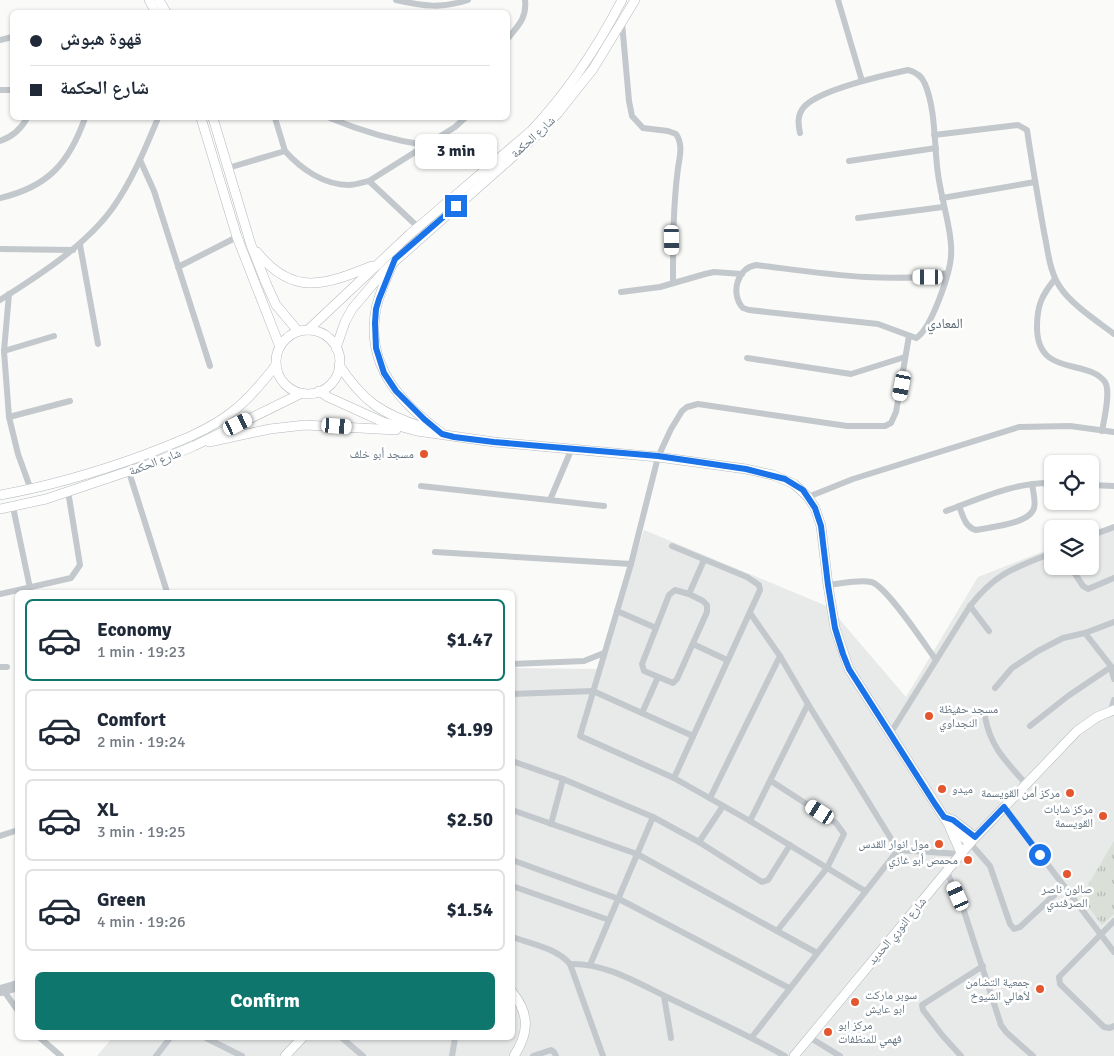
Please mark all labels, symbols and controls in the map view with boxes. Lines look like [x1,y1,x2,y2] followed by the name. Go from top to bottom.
[60,27,142,51] text: قهوة هبوش
[60,76,149,100] text: شارع الحكمة
[508,113,559,162] street label: شارع الحكمة
[415,134,497,168] callout: 3 min
[437,141,475,161] text: 3 min
[445,195,467,217] route end
[664,225,679,255] car
[913,270,943,285] car
[927,315,963,335] district label: المعادي
[891,370,912,402] car
[221,411,254,437] car
[321,417,352,435] car
[127,446,184,479] street label: شارع الحكمة
[349,447,414,462] place label: مسجد أبو خلف
[418,448,430,460] marker: مسجد أبو خلف
[1044,455,1099,575] map controls
[1044,455,1099,510] button: locate
[1044,520,1099,575] button: layers
[37,618,82,663] icon: car
[97,618,171,642] text: Economy
[447,628,493,652] text: $1.47
[97,642,186,662] text: 1 min · 19:23
[939,702,998,733] place label: مسجد حفيظة النجداوي
[37,708,82,753] icon: car
[97,708,166,732] text: Comfort
[923,710,935,722] marker: مسجد حفيظة النجداوي
[447,718,493,742] text: $1.99
[97,732,186,752] text: 2 min · 19:24
[952,782,973,797] place label: ميدو
[936,783,948,795] marker: ميدو
[981,786,1060,801] place label: مركز أمن القويسمة
[1064,787,1076,799] marker: مركز أمن القويسمة
[37,798,82,843] icon: car
[97,798,119,822] text: XL
[803,798,836,826] car
[1044,802,1093,831] place label: مركز شابات القويسمة
[447,808,493,832] text: $2.50
[1097,810,1109,822] marker: مركز شابات القويسمة
[97,822,186,842] text: 3 min · 19:25
[858,837,929,852] place label: مول انوار القدس
[933,838,945,850] marker: مول انوار القدس
[1029,844,1051,866] route start
[888,853,958,870] place label: محمص أبو غازي
[962,854,974,866] marker: محمص أبو غازي
[1061,868,1073,880] marker: صالون ناصر الصرفندي
[945,879,970,913] car
[1041,882,1092,913] place label: صالون ناصر الصرفندي
[37,888,82,933] icon: car
[97,888,146,912] text: Green
[865,894,932,969] street label: شارع النوري الحديد
[447,898,493,922] text: $1.54
[97,912,186,932] text: 4 min · 19:26
[35,972,495,1030] button: Confirm
[965,975,1030,1006] place label: جمعية التضامن لأهالي الشيوخ
[1034,983,1046,995] marker: جمعية التضامن لأهالي الشيوخ
[865,988,917,1017] place label: سوبر ماركت ابو عايش
[849,996,861,1008] marker: سوبر ماركت ابو عايش
[838,1018,902,1049] place label: مركز ابو فهمي للمنظفات
[822,1026,834,1038] marker: مركز ابو فهمي للمنظفات

